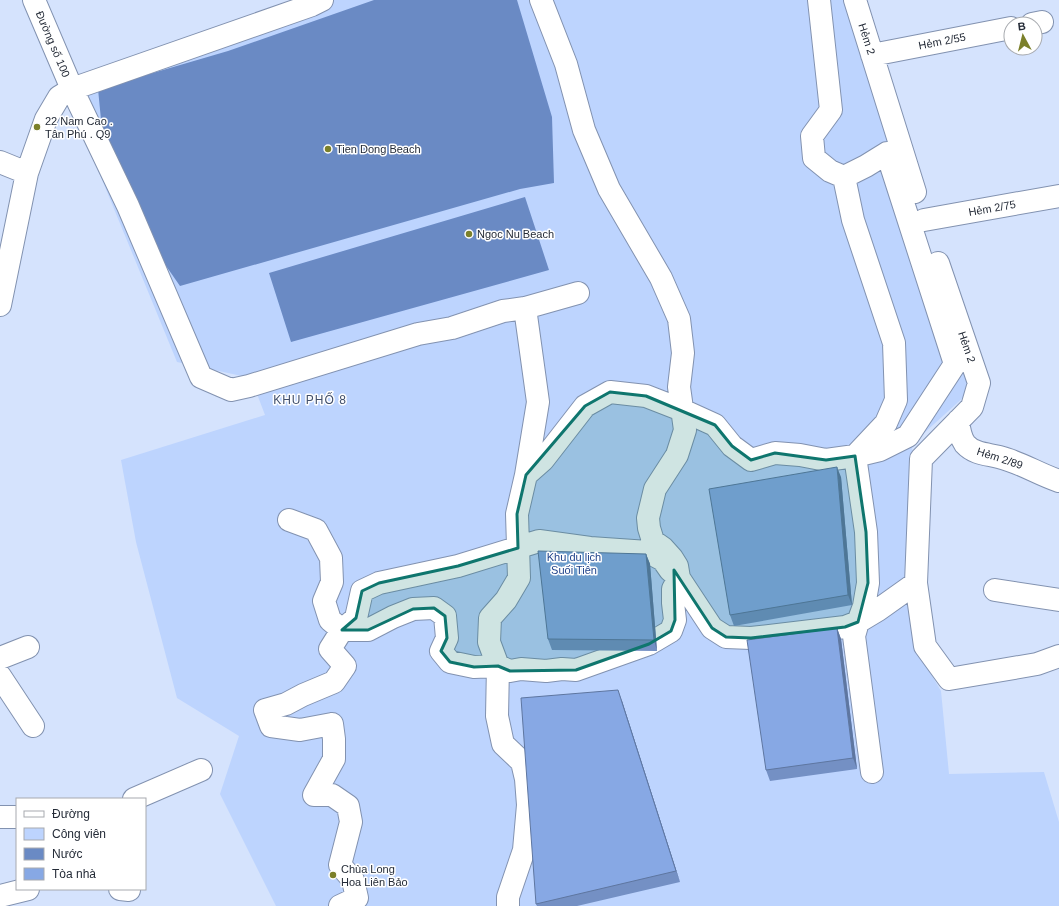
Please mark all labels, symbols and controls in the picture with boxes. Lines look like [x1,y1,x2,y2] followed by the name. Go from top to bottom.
[34,9,72,79] street label: Đường số 100
[1003,16,1043,56] north arrow
[1017,20,1027,33] text: B
[856,22,878,56] street label: Hẻm 2
[917,31,967,51] street label: Hẻm 2/55
[45,115,113,140] place label: 22 Nam Cao . Tân Phú . Q9
[32,122,42,132] marker: 22 Nam Cao . Tân Phú . Q9
[336,143,421,155] place label: Tien Dong Beach
[323,144,333,154] marker: Tien Dong Beach
[967,198,1017,218] street label: Hẻm 2/75
[477,228,554,240] place label: Ngoc Nu Beach
[464,229,474,239] marker: Ngoc Nu Beach
[956,330,978,364] street label: Hẻm 2
[273,392,347,407] district label: KHU PHỐ 8
[975,445,1025,471] street label: Hẻm 2/89
[547,551,601,576] park label: Khu du lịch Suối Tiên
[16,798,146,890] legend
[52,807,90,821] text: Đường
[52,827,106,841] text: Công viên
[52,847,83,861] text: Nước
[341,863,408,888] place label: Chùa Long Hoa Liên Bảo
[52,867,96,881] text: Tòa nhà
[328,870,338,880] marker: Chùa Long Hoa Liên Bảo

